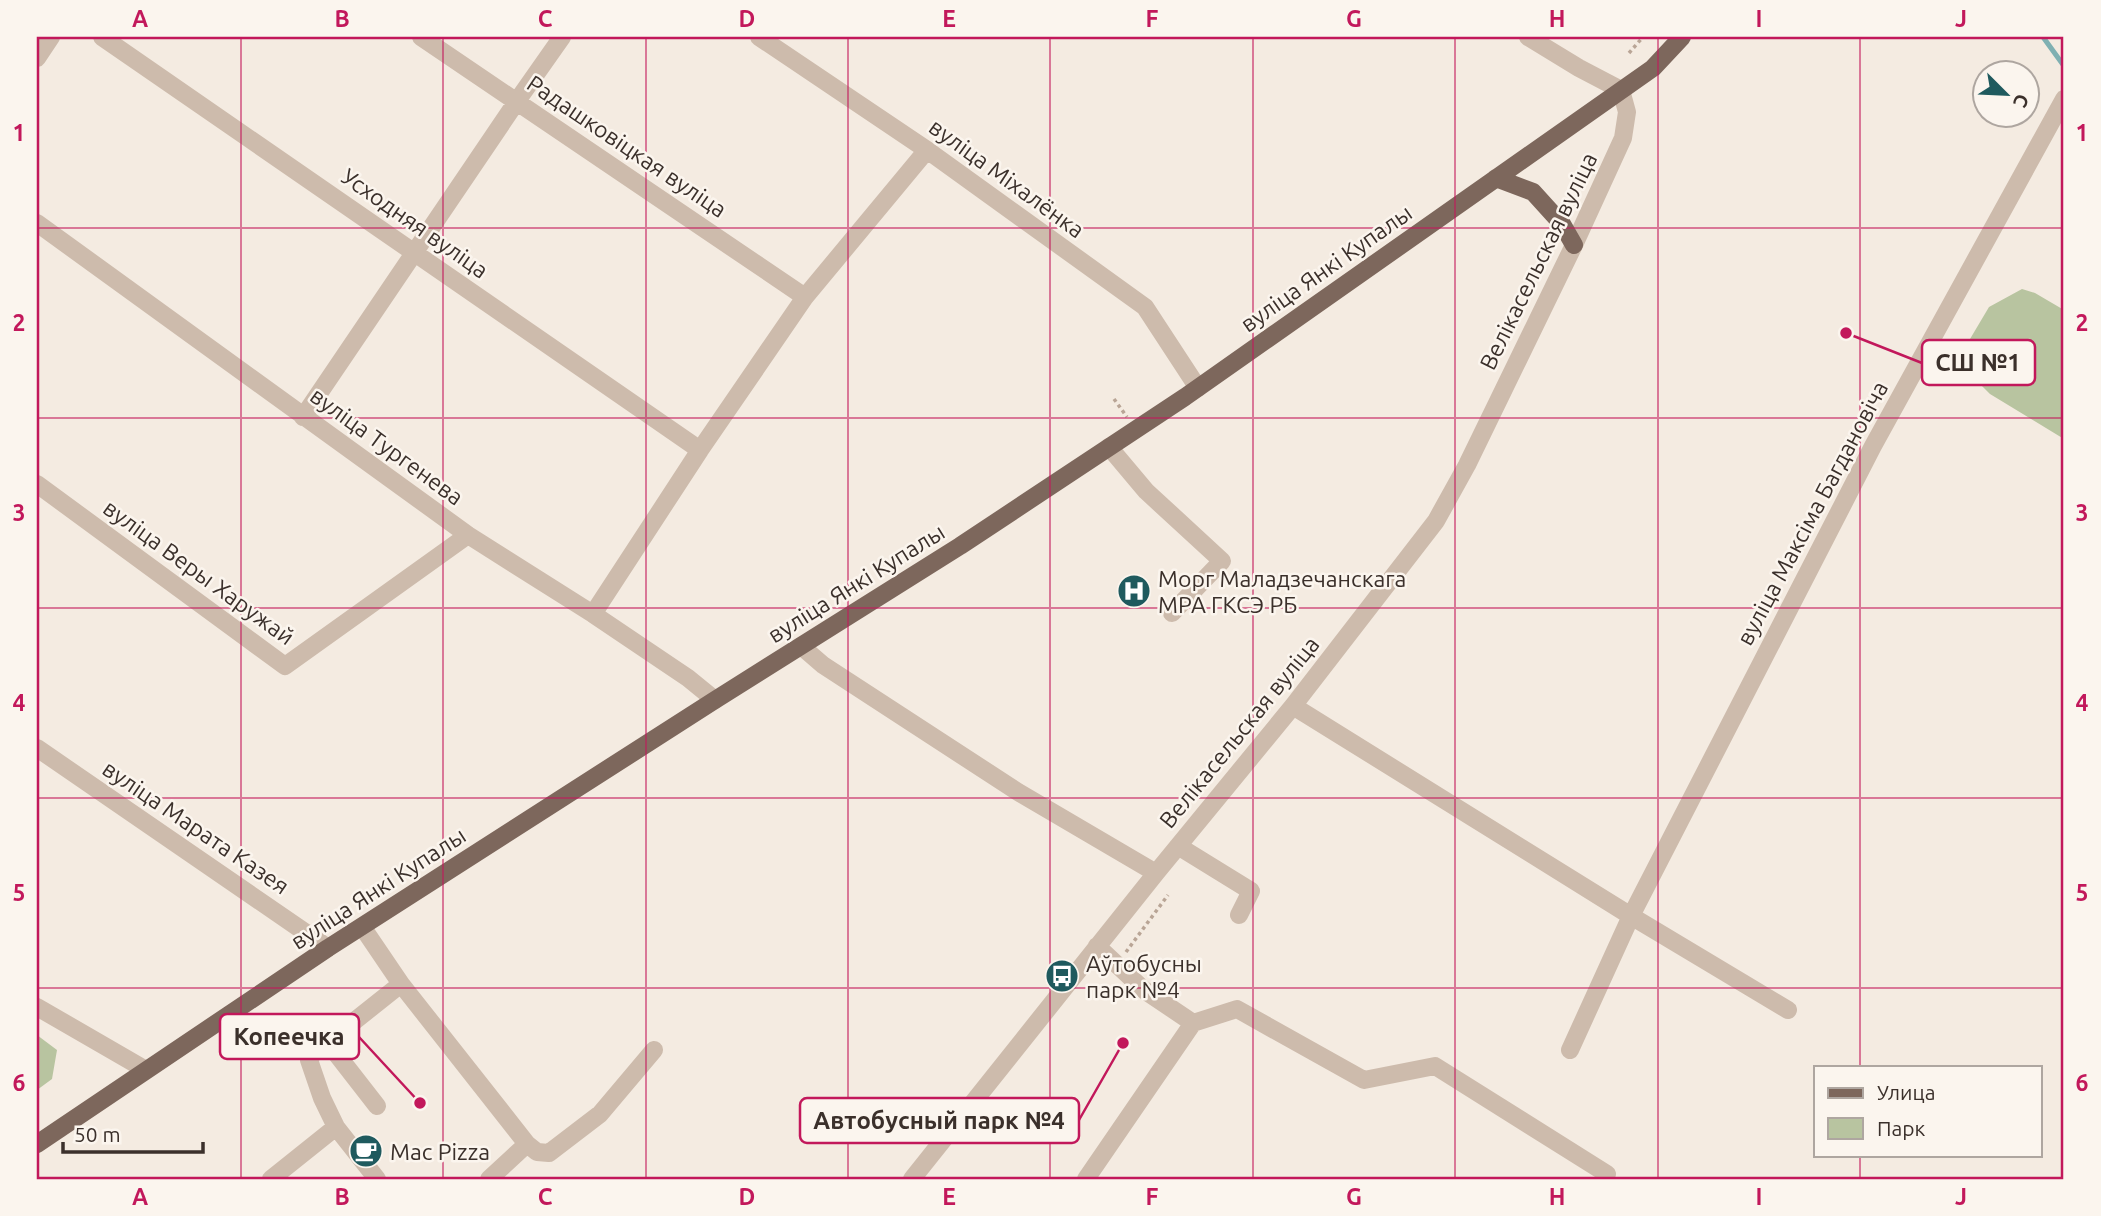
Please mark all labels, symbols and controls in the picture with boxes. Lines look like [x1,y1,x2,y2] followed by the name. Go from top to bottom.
[132,6,148,31] text: A
[334,6,350,31] text: B
[538,6,553,31] text: C
[739,6,755,31] text: D
[942,6,956,31] text: E
[1146,6,1159,31] text: F
[1346,6,1362,31] text: G
[1549,6,1565,31] text: H
[1756,6,1762,31] text: I
[1955,6,1967,31] text: J
[1972,60,2042,130] north arrow
[523,70,731,222] street label: Радашковіцкая вуліца
[2009,91,2034,111] text: С
[925,113,1089,243] street label: вуліца Міхалёнка
[13,120,25,145] text: 1
[2076,120,2088,145] text: 1
[1475,148,1601,374] street label: Велікасельская вуліца
[337,163,493,283] street label: Усходняя вуліца
[1236,199,1416,337] street label: вуліца Янкі Купалы
[13,310,25,335] text: 2
[2076,310,2088,335] text: 2
[1922,340,2035,385] callout: СШ №1
[1935,349,2021,376] text: СШ №1
[1732,377,1892,649] street label: вуліца Максіма Багдановіча
[306,382,468,510] street label: вуліца Тургенева
[99,495,299,649] street label: вуліца Веры Харужай
[13,500,25,525] text: 3
[2076,500,2088,525] text: 3
[763,519,949,647] street label: вуліца Янкі Купалы
[1158,566,1406,617] place label: Морг Маладзечанскага МРА ГКСЭ РБ
[1115,572,1153,610] hospital icon: Морг Маладзечанскага МРА ГКСЭ РБ
[1154,632,1324,832] street label: Велікасельская вуліца
[13,690,26,715] text: 4
[2076,690,2089,715] text: 4
[98,755,294,899] street label: вуліца Марата Казея
[286,822,470,954] street label: вуліца Янкі Купалы
[13,880,25,905] text: 5
[2076,880,2088,905] text: 5
[1086,951,1202,1002] place label: Аўтобусны парк №4
[1043,957,1081,995] bus stop icon: Аўтобусны парк №4
[220,1014,359,1059] callout: Копеечка
[233,1023,345,1050] text: Копеечка
[1814,1066,2042,1156] legend
[13,1070,26,1095] text: 6
[2076,1070,2089,1095] text: 6
[1877,1080,1935,1104] text: Улица
[800,1098,1079,1143] callout: Автобусный парк №4
[813,1107,1065,1134] text: Автобусный парк №4
[63,1111,203,1155] scale bar
[1877,1116,1926,1140] text: Парк
[74,1122,121,1146] text: 50 m
[347,1132,385,1170] cafe icon: Mac Pizza
[390,1139,490,1164] place label: Mac Pizza
[132,1184,148,1209] text: A
[334,1184,350,1209] text: B
[538,1184,553,1209] text: C
[739,1184,755,1209] text: D
[942,1184,956,1209] text: E
[1146,1184,1159,1209] text: F
[1346,1184,1362,1209] text: G
[1549,1184,1565,1209] text: H
[1756,1184,1762,1209] text: I
[1955,1184,1967,1209] text: J

